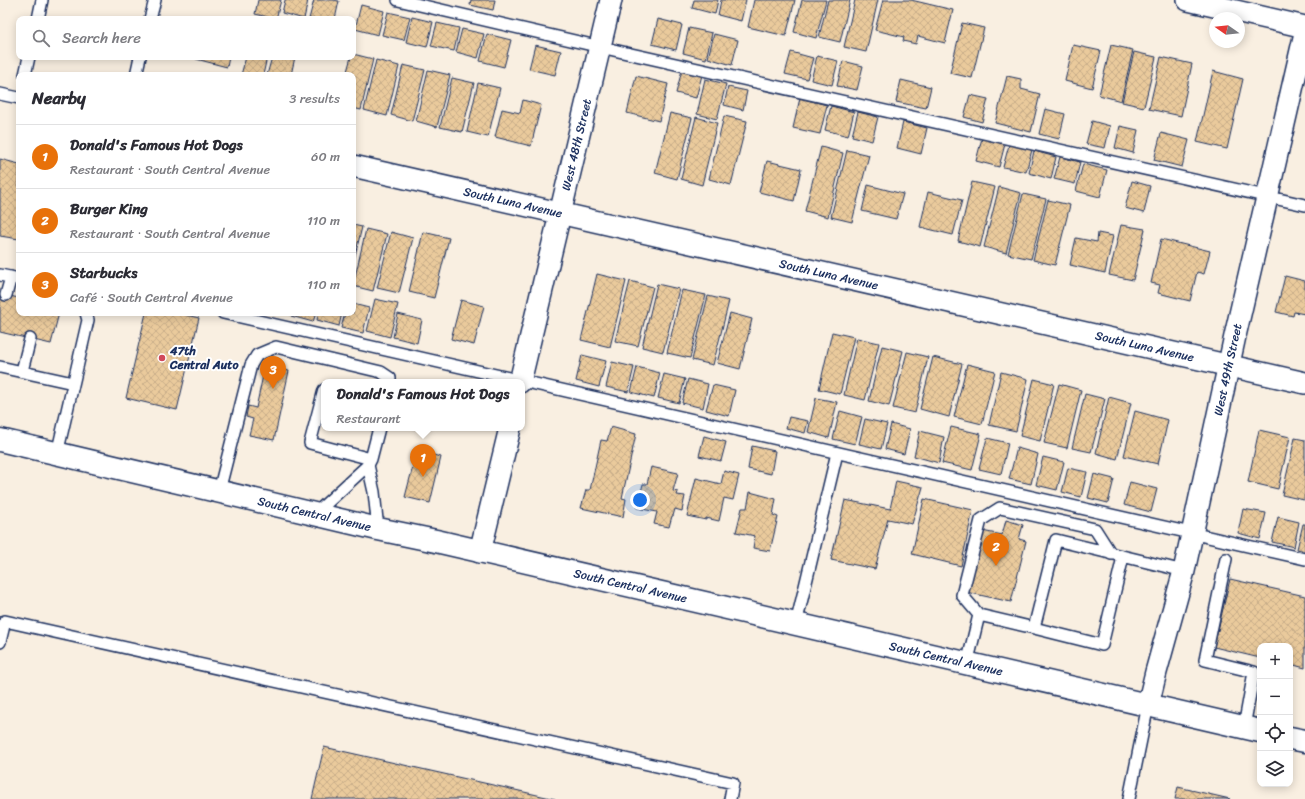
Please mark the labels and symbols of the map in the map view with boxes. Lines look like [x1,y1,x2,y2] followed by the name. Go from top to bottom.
[1209,12,1245,48] north arrow
[555,97,598,193] street label: West 48th Street
[461,180,565,224] street label: South Luna Avenue
[777,252,881,296] street label: South Luna Avenue
[1207,321,1249,418] street label: West 49th Street
[1093,324,1196,368] street label: South Luna Avenue
[169,340,239,376] place label: 47th Central Auto
[157,353,167,363] marker: 47th Central Auto
[260,356,286,389] pin: 3
[410,444,436,477] pin: 1
[255,490,373,538] street label: South Central Avenue
[630,490,650,510] your location
[983,533,1009,566] pin: 2
[571,562,689,610] street label: South Central Avenue
[887,635,1005,682] street label: South Central Avenue

